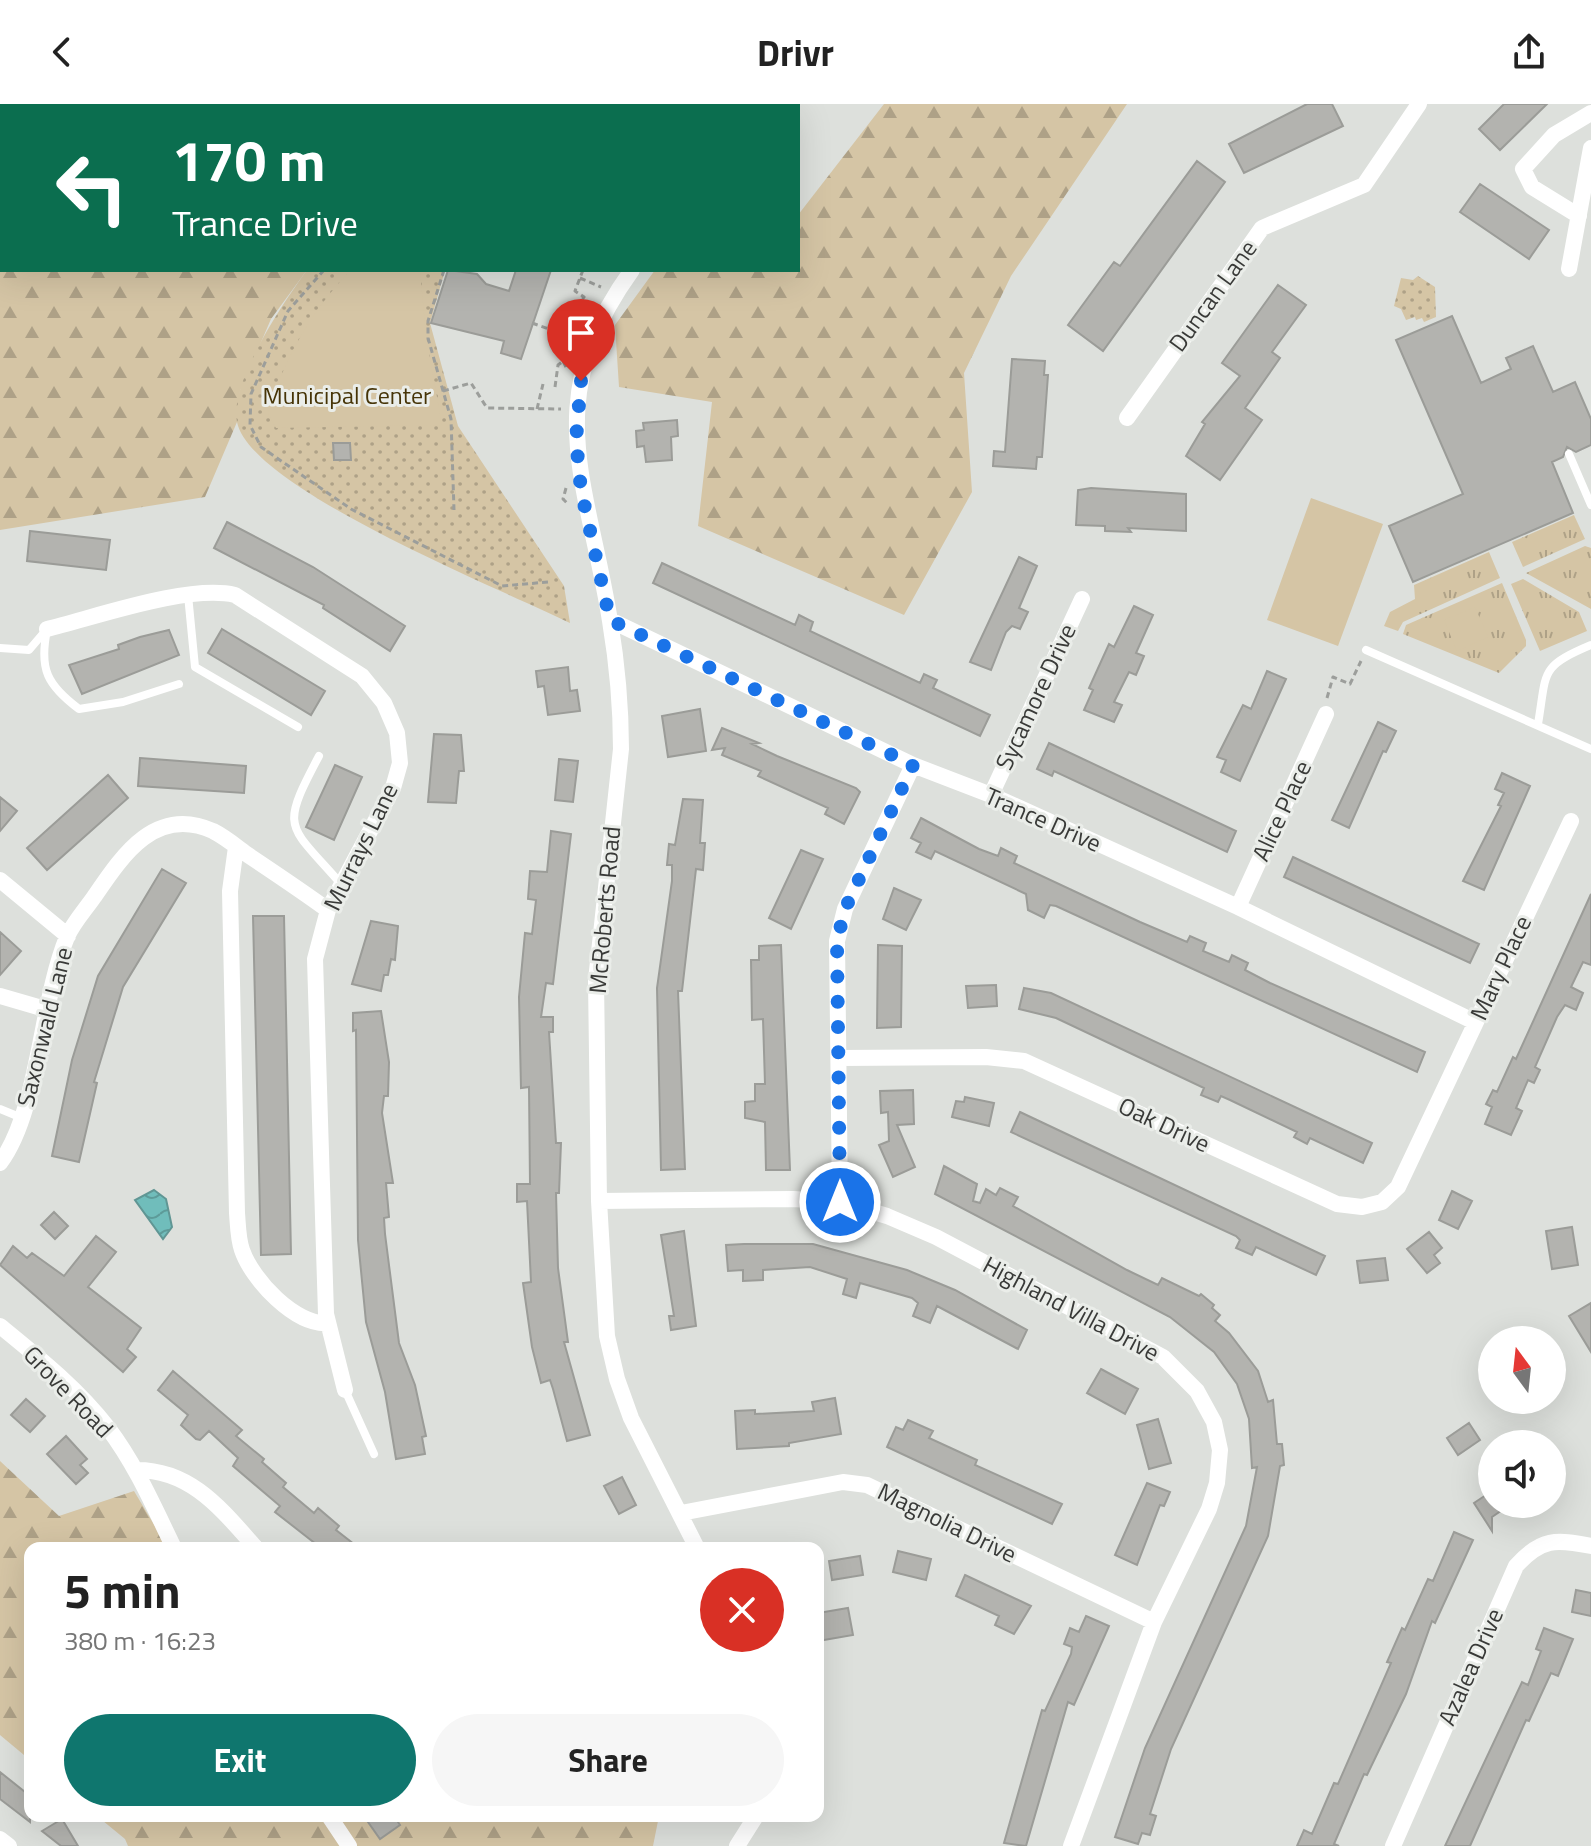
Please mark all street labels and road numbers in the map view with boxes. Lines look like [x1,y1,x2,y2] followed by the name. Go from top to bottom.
[1159,232,1265,359] street label: Duncan Lane
[986,618,1085,775] street label: Sycamore Drive
[1242,754,1320,867] street label: Alice Place
[314,777,406,916] street label: Murrays Lane
[979,777,1107,861] street label: Trance Drive
[579,825,629,995] street label: McRoberts Road
[1460,909,1540,1026] street label: Mary Place
[7,943,81,1110] street label: Saxonwald Lane
[1113,1087,1216,1161] street label: Oak Drive
[977,1246,1166,1370] street label: Highland Villa Drive
[15,1337,122,1446] street label: Grove Road
[872,1473,1023,1571] street label: Magnolia Drive
[1428,1602,1512,1731] street label: Azalea Drive

